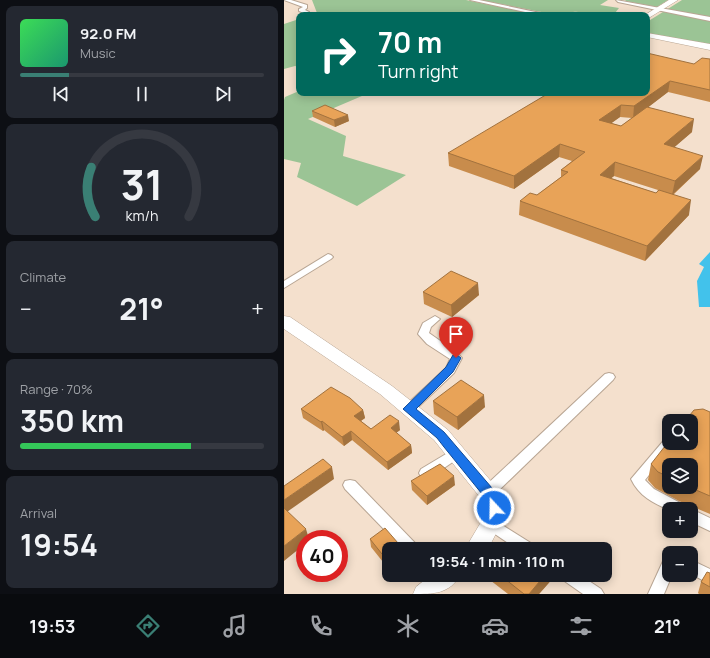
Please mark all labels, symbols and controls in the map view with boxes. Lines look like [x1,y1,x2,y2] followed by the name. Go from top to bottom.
[80,23,136,44] text: 92.0 FM
[378,23,442,61] text: 70 m
[312,28,364,80] icon: right
[80,44,116,62] text: Music
[378,59,459,83] text: Turn right
[50,83,72,105] icon: previous
[131,83,153,105] icon: pause
[212,83,234,105] icon: next
[121,156,163,212] text: 31
[125,206,159,225] text: km/h
[20,268,66,286] text: Climate
[119,288,164,329] text: 21°
[20,294,32,324] text: −
[251,294,264,324] text: +
[439,317,473,358] pin
[445,323,467,345] icon: arrive
[20,380,93,398] text: Range · 70%
[20,400,124,441] text: 350 km
[662,414,698,582] map controls
[662,414,698,450] button: search
[662,458,698,494] button: layers
[473,487,515,529] position arrow
[662,502,698,538] button: +
[20,504,57,522] text: Arrival
[20,524,98,565] text: 19:54
[296,530,348,582] speed limit sign: 40
[662,546,698,582] button: −
[429,551,565,572] text: 19:54 · 1 min · 110 m
[134,612,162,640] icon: directions
[221,612,249,640] icon: music
[307,612,335,640] icon: phone
[394,612,422,640] icon: climate
[481,612,509,640] icon: car
[567,612,595,640] icon: filters
[29,614,76,638] text: 19:53
[654,614,681,638] text: 21°

